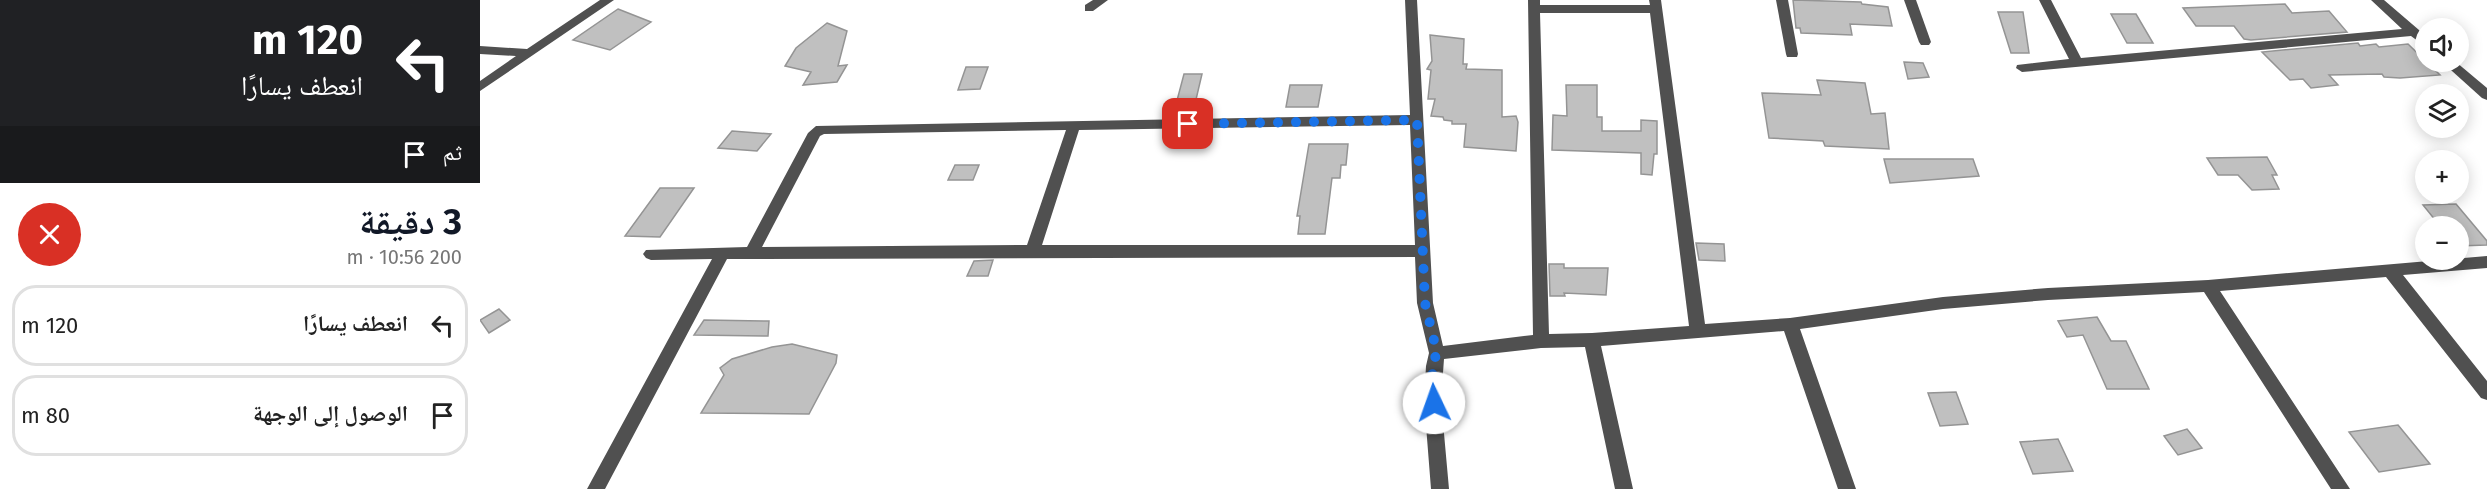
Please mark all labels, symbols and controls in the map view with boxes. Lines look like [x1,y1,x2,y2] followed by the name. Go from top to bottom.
[252,15,363,65] text: 120 m
[2415,18,2469,270] map controls
[2415,18,2469,72] button: sound
[384,24,462,102] icon: left
[241,70,363,102] text: انعطف يسارًا
[2415,84,2469,138] button: layers
[1162,98,1213,149] pin
[1171,107,1204,140] icon: arrive
[398,138,431,171] icon: arrive
[443,139,462,166] text: ثم
[2415,150,2469,204] button: +
[359,200,462,244] text: 3 دقيقة
[18,203,81,266] button: close
[2415,216,2469,270] button: −
[347,245,462,269] text: 200 m · 10:56
[426,309,459,342] icon: left
[303,310,408,337] text: انعطف يسارًا
[21,312,78,339] text: 120 m
[1402,371,1466,435] position arrow
[426,399,459,432] icon: arrive
[253,400,408,427] text: الوصول إلى الوجهة
[21,402,70,429] text: 80 m

